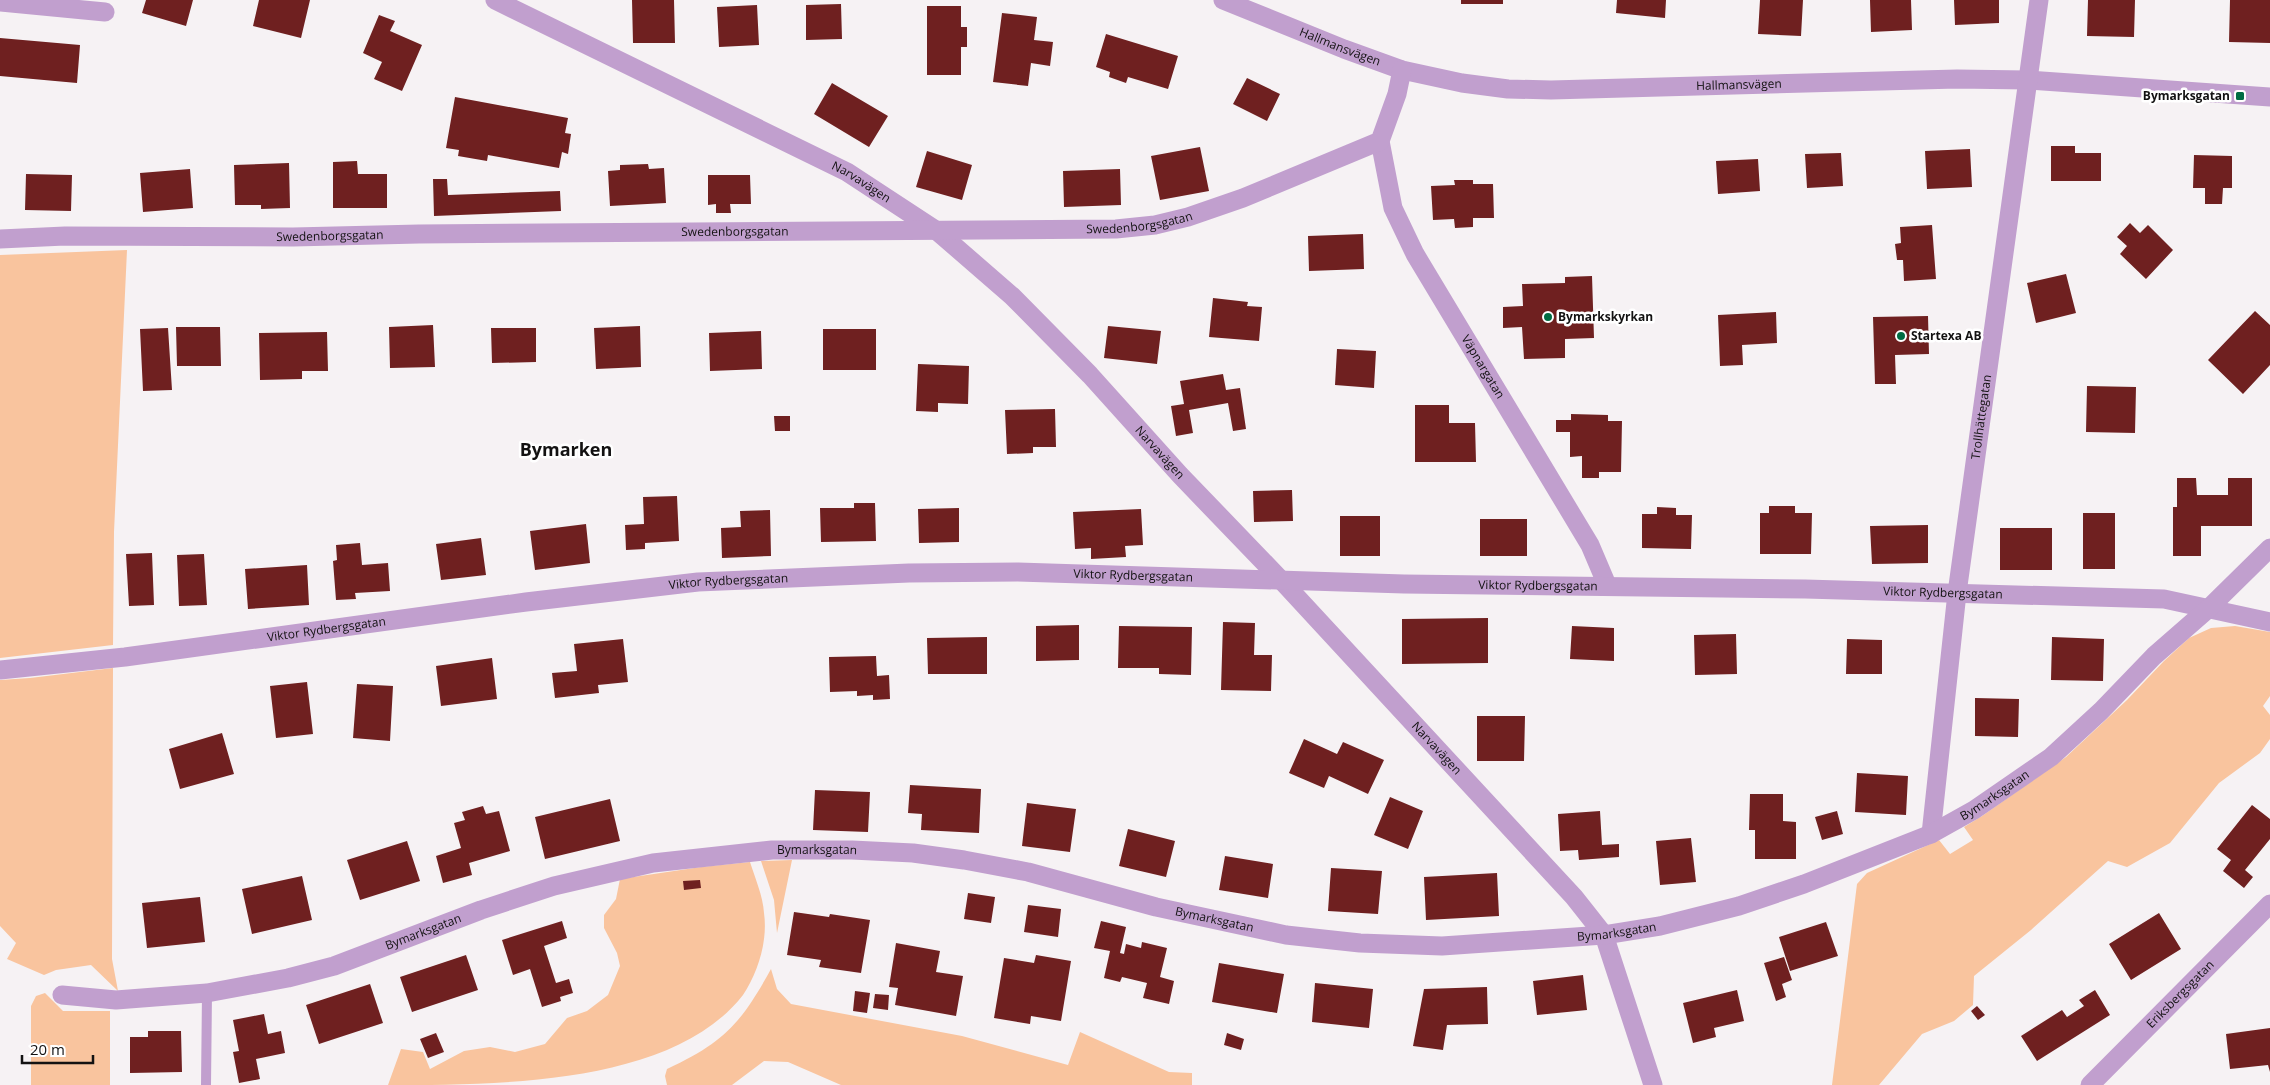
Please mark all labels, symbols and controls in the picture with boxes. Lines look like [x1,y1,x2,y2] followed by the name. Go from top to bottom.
[1297,23,1383,70] street label: Hallmansvägen
[1696,75,1782,94] street label: Hallmansvägen
[2143,87,2230,104] place label: Bymarksgatan
[2234,90,2246,102] marker: Bymarksgatan
[829,157,894,206] street label: Narvavägen
[1086,207,1195,237] street label: Swedenborgsgatan
[681,222,789,240] street label: Swedenborgsgatan
[276,226,384,245] street label: Swedenborgsgatan
[1558,308,1653,325] place label: Bymarkskyrkan
[1542,311,1554,323] marker: Bymarkskyrkan
[1911,327,1981,344] place label: Startexa AB
[1895,330,1907,342] marker: Startexa AB
[1458,332,1509,402] street label: Väpnargatan
[1967,373,1995,461] street label: Trollhättegatan
[1132,422,1189,483] street label: Narvavägen
[520,437,612,461] district label: Bymarken
[1073,565,1193,585] street label: Viktor Rydbergsgatan
[668,569,788,593] street label: Viktor Rydbergsgatan
[1478,576,1598,594] street label: Viktor Rydbergsgatan
[1883,582,2003,603] street label: Viktor Rydbergsgatan
[266,612,387,645] street label: Viktor Rydbergsgatan
[1408,718,1466,778] street label: Narvavägen
[1957,766,2032,824] street label: Bymarksgatan
[777,841,858,858] street label: Bymarksgatan
[1174,902,1255,936] street label: Bymarksgatan
[383,909,464,954] street label: Bymarksgatan
[1576,918,1657,945] street label: Bymarksgatan
[2142,956,2217,1032] street label: Eriksbergsgatan
[22,1032,94,1064] scale bar
[30,1039,65,1059] text: 20 m

